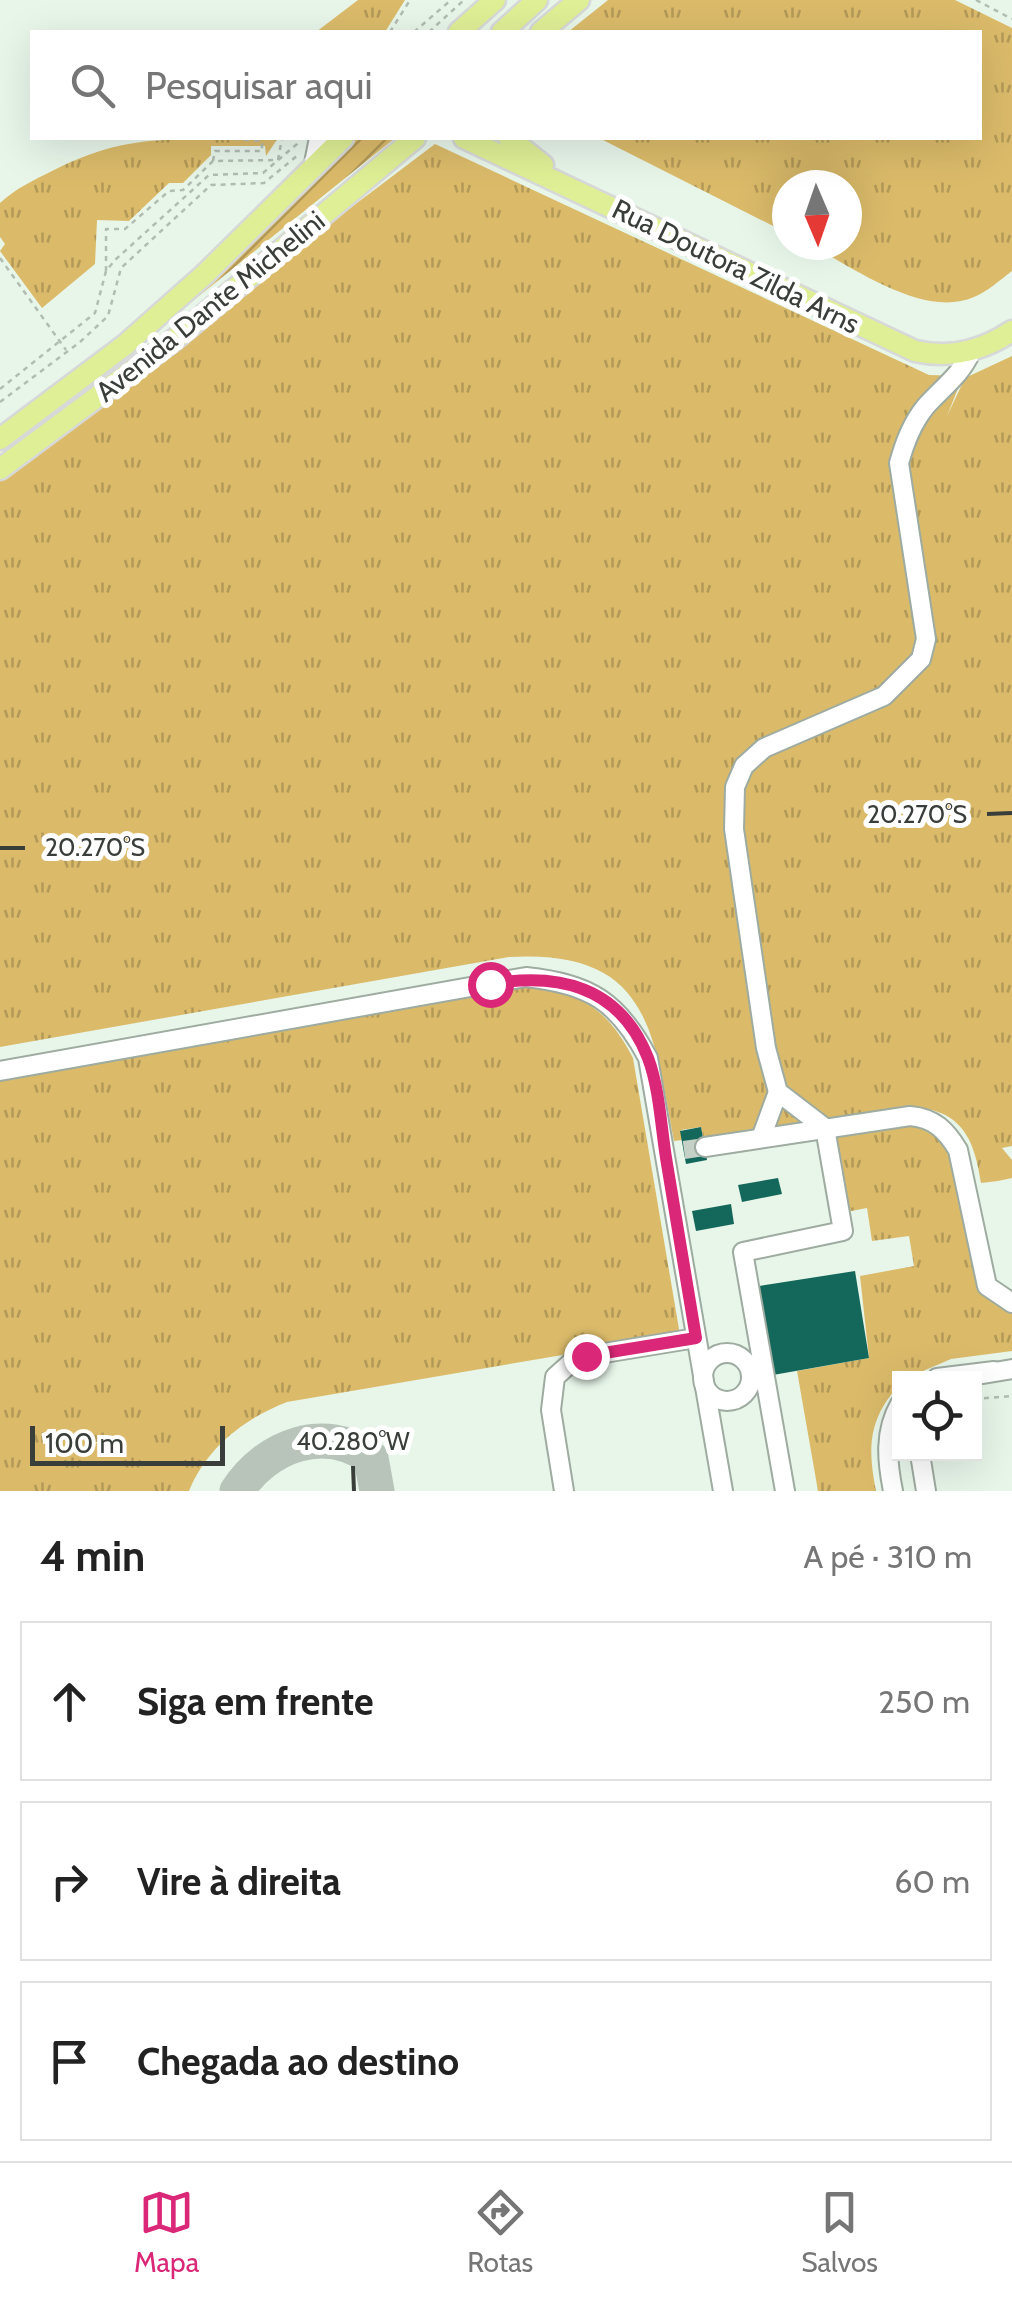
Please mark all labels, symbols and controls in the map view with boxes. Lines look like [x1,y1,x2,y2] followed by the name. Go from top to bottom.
[30,30,982,140] search box
[65,58,120,113] icon: search
[145,62,372,109] text: Pesquisar aqui
[772,170,862,260] north arrow
[607,191,865,341] street label: Rua Doutora Zilda Arns
[89,203,331,409] street label: Avenida Dante Michelini
[867,799,967,829] text: 20.270°S
[45,832,145,862] text: 20.270°S
[468,962,514,1008] route start
[564,1334,610,1380] route end
[892,1371,982,1461] map controls
[892,1371,982,1461] button: locate
[30,1421,225,1466] scale bar
[45,1426,124,1460] text: 100 m
[296,1426,410,1456] text: 40.280°W
[40,1530,145,1582] text: 4 min
[804,1537,972,1576] text: A pé · 310 m
[42,1674,97,1729] icon: ahead
[137,1678,374,1725] text: Siga em frente
[878,1682,970,1721] text: 250 m
[42,1854,97,1909] icon: right
[137,1858,341,1905] text: Vire à direita
[894,1862,970,1901] text: 60 m
[42,2034,97,2089] icon: arrive
[137,2038,459,2085] text: Chegada ao destino
[134,2185,199,2279] tab: Mapa
[467,2185,533,2279] tab: Rotas
[801,2185,878,2279] tab: Salvos

